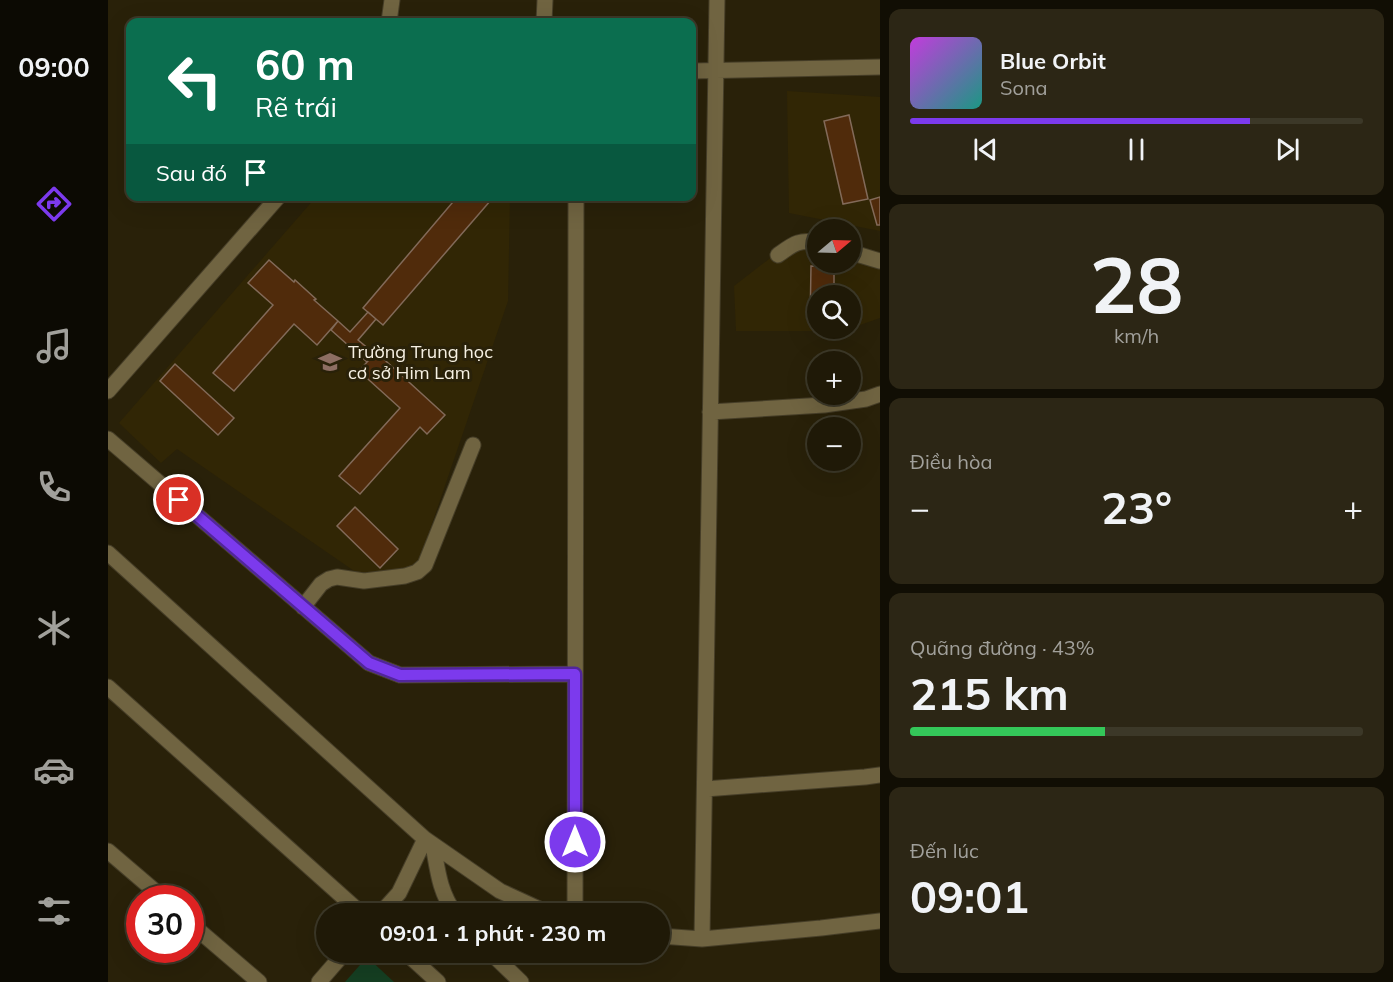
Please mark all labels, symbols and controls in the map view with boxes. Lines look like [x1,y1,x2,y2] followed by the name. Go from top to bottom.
[255,38,355,91] text: 60 m
[156,42,234,120] icon: left
[1000,47,1106,75] text: Blue Orbit
[18,50,90,84] text: 09:00
[1000,75,1048,100] text: Sona
[255,90,337,124] text: Rẽ trái
[969,133,1002,166] icon: previous
[1120,133,1153,166] icon: pause
[1271,133,1304,166] icon: next
[239,156,272,189] icon: arrive
[156,159,227,187] text: Sau đó
[33,183,75,225] icon: directions
[807,219,861,273] north arrow
[807,219,861,471] map controls
[1090,235,1183,333] text: 28
[807,285,861,339] button: search
[1114,323,1159,348] text: km/h
[33,325,75,367] icon: music
[348,340,493,384] place label: Trường Trung học cơ sở Him Lam
[317,349,343,375] school or university icon: Trường Trung học cơ sở Him Lam
[807,351,861,405] button: +
[807,417,861,471] button: −
[910,449,992,474] text: Điều hòa
[33,466,75,508] icon: phone
[153,474,204,525] pin
[1101,479,1172,535] text: 23°
[162,483,195,516] icon: arrive
[910,487,930,528] text: −
[1343,487,1363,528] text: +
[33,607,75,649] icon: climate
[910,635,1095,660] text: Quãng đường · 43%
[910,665,1069,721] text: 215 km
[33,749,75,791] icon: car
[543,810,607,874] position arrow
[910,838,979,863] text: Đến lúc
[910,868,1029,924] text: 09:01
[126,885,204,963] speed limit sign: 30
[33,890,75,932] icon: filters
[380,919,606,947] text: 09:01 · 1 phút · 230 m

